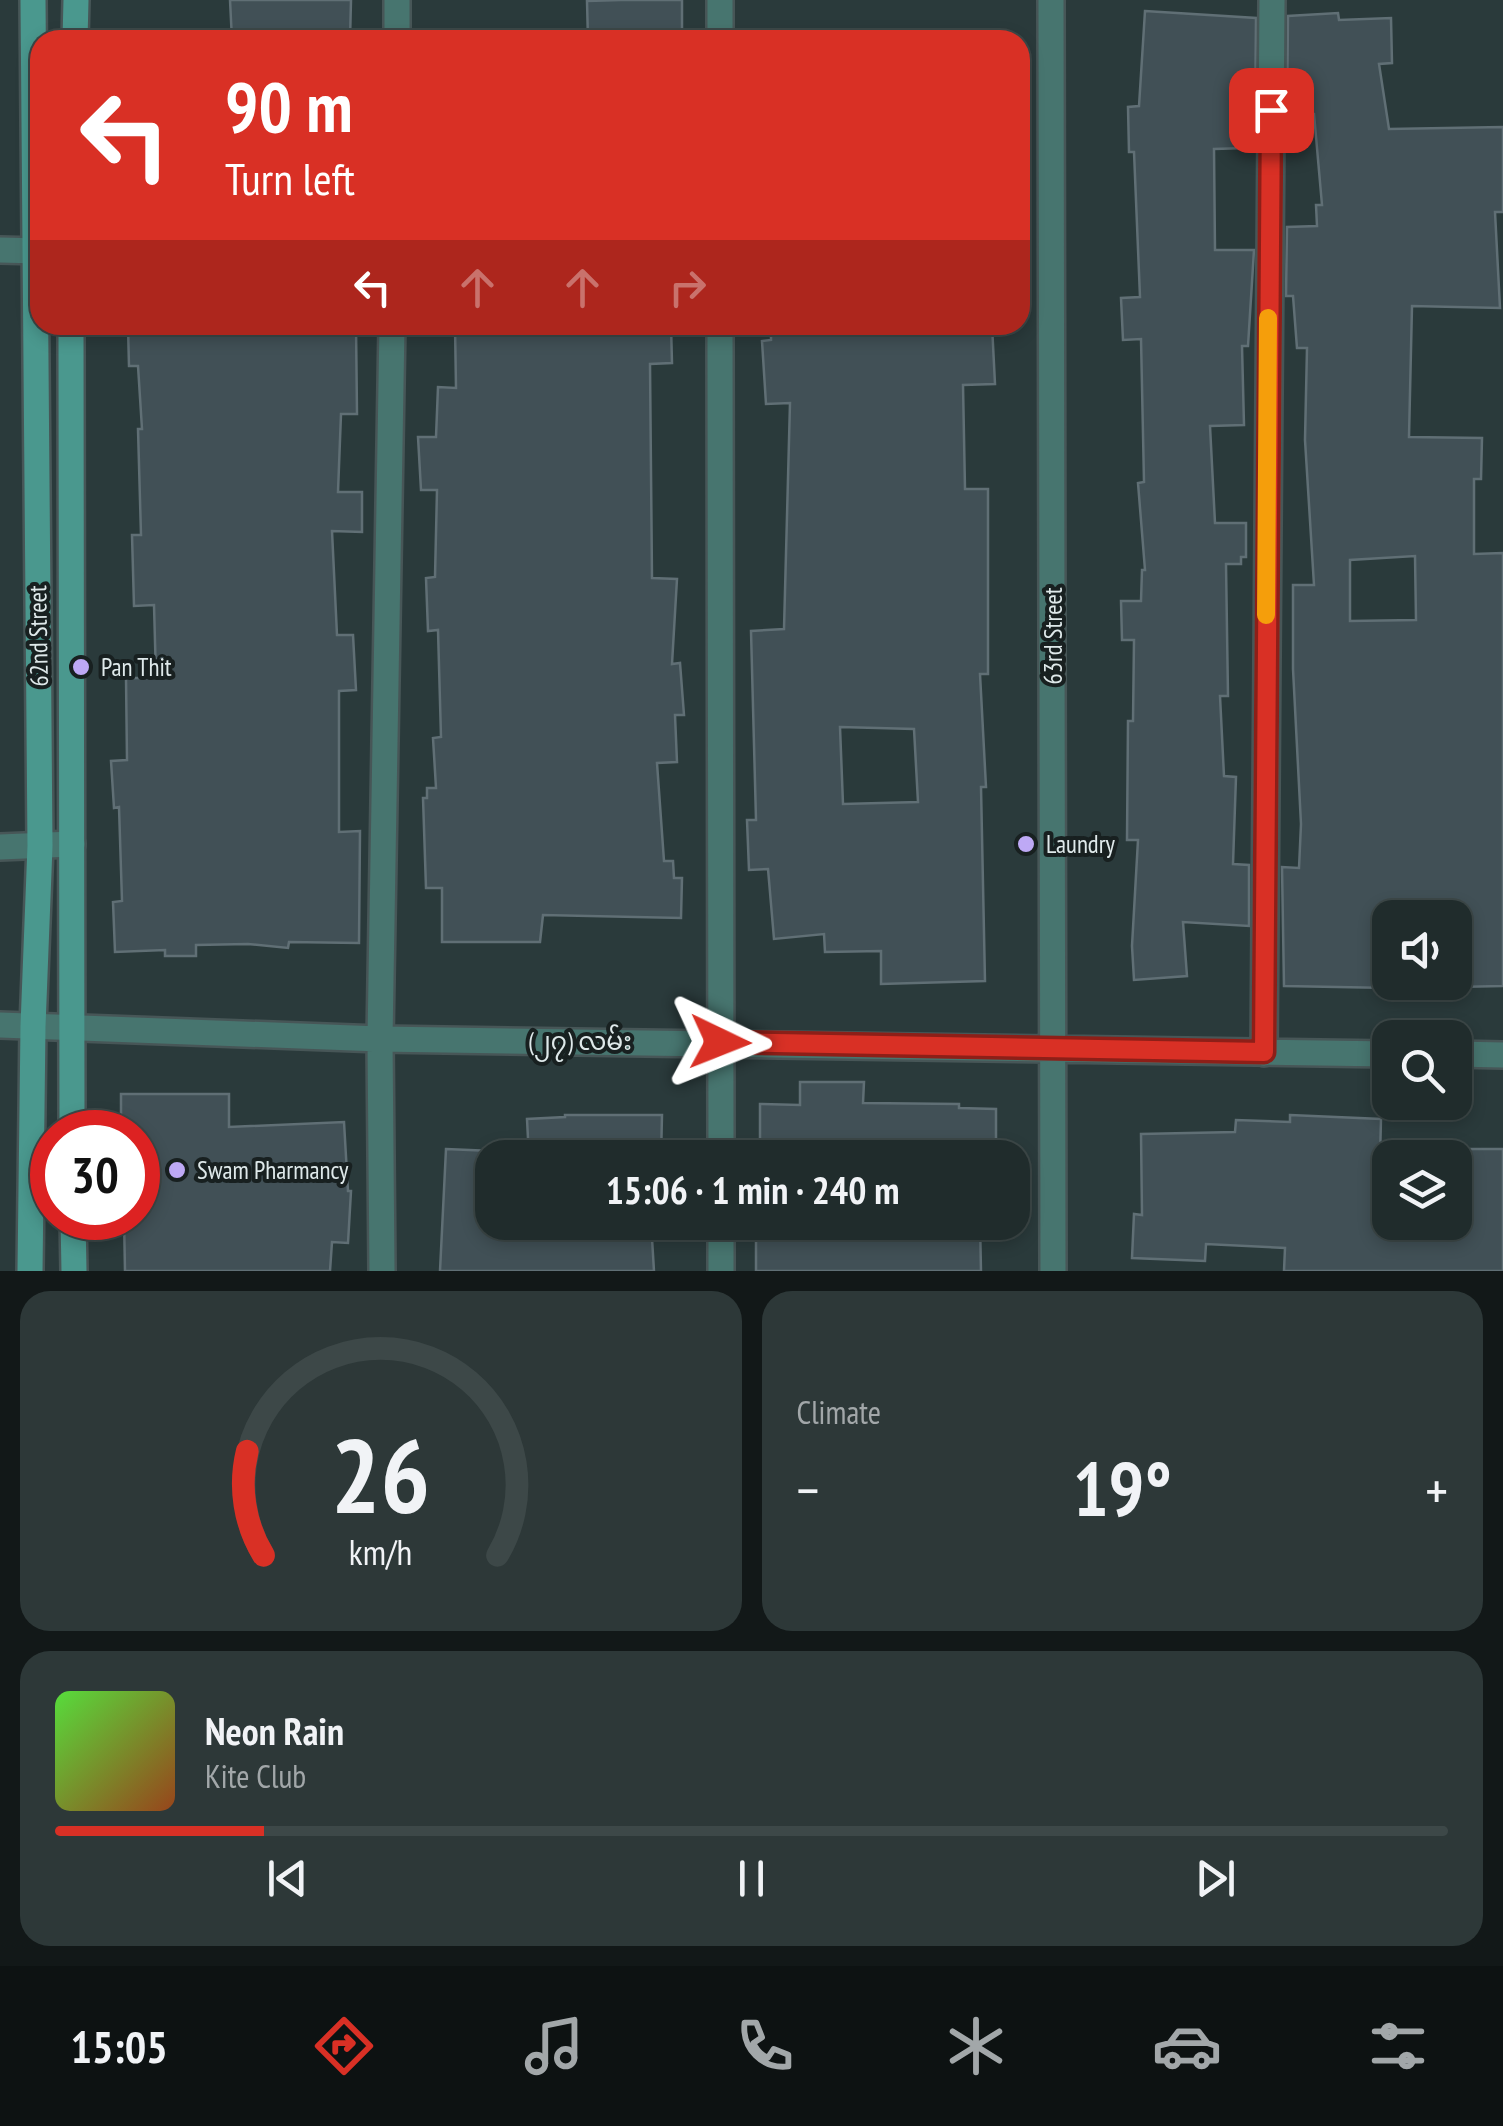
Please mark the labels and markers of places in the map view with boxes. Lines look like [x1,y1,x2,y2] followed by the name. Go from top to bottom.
[1229,68,1314,153] pin
[101,651,172,683] place label: Pan Thit
[70,656,92,678] marker: Pan Thit
[1046,828,1116,860] place label: Laundry
[1015,833,1037,855] marker: Laundry
[197,1154,349,1186] place label: Swam Pharmancy
[166,1159,188,1181] marker: Swam Pharmancy

